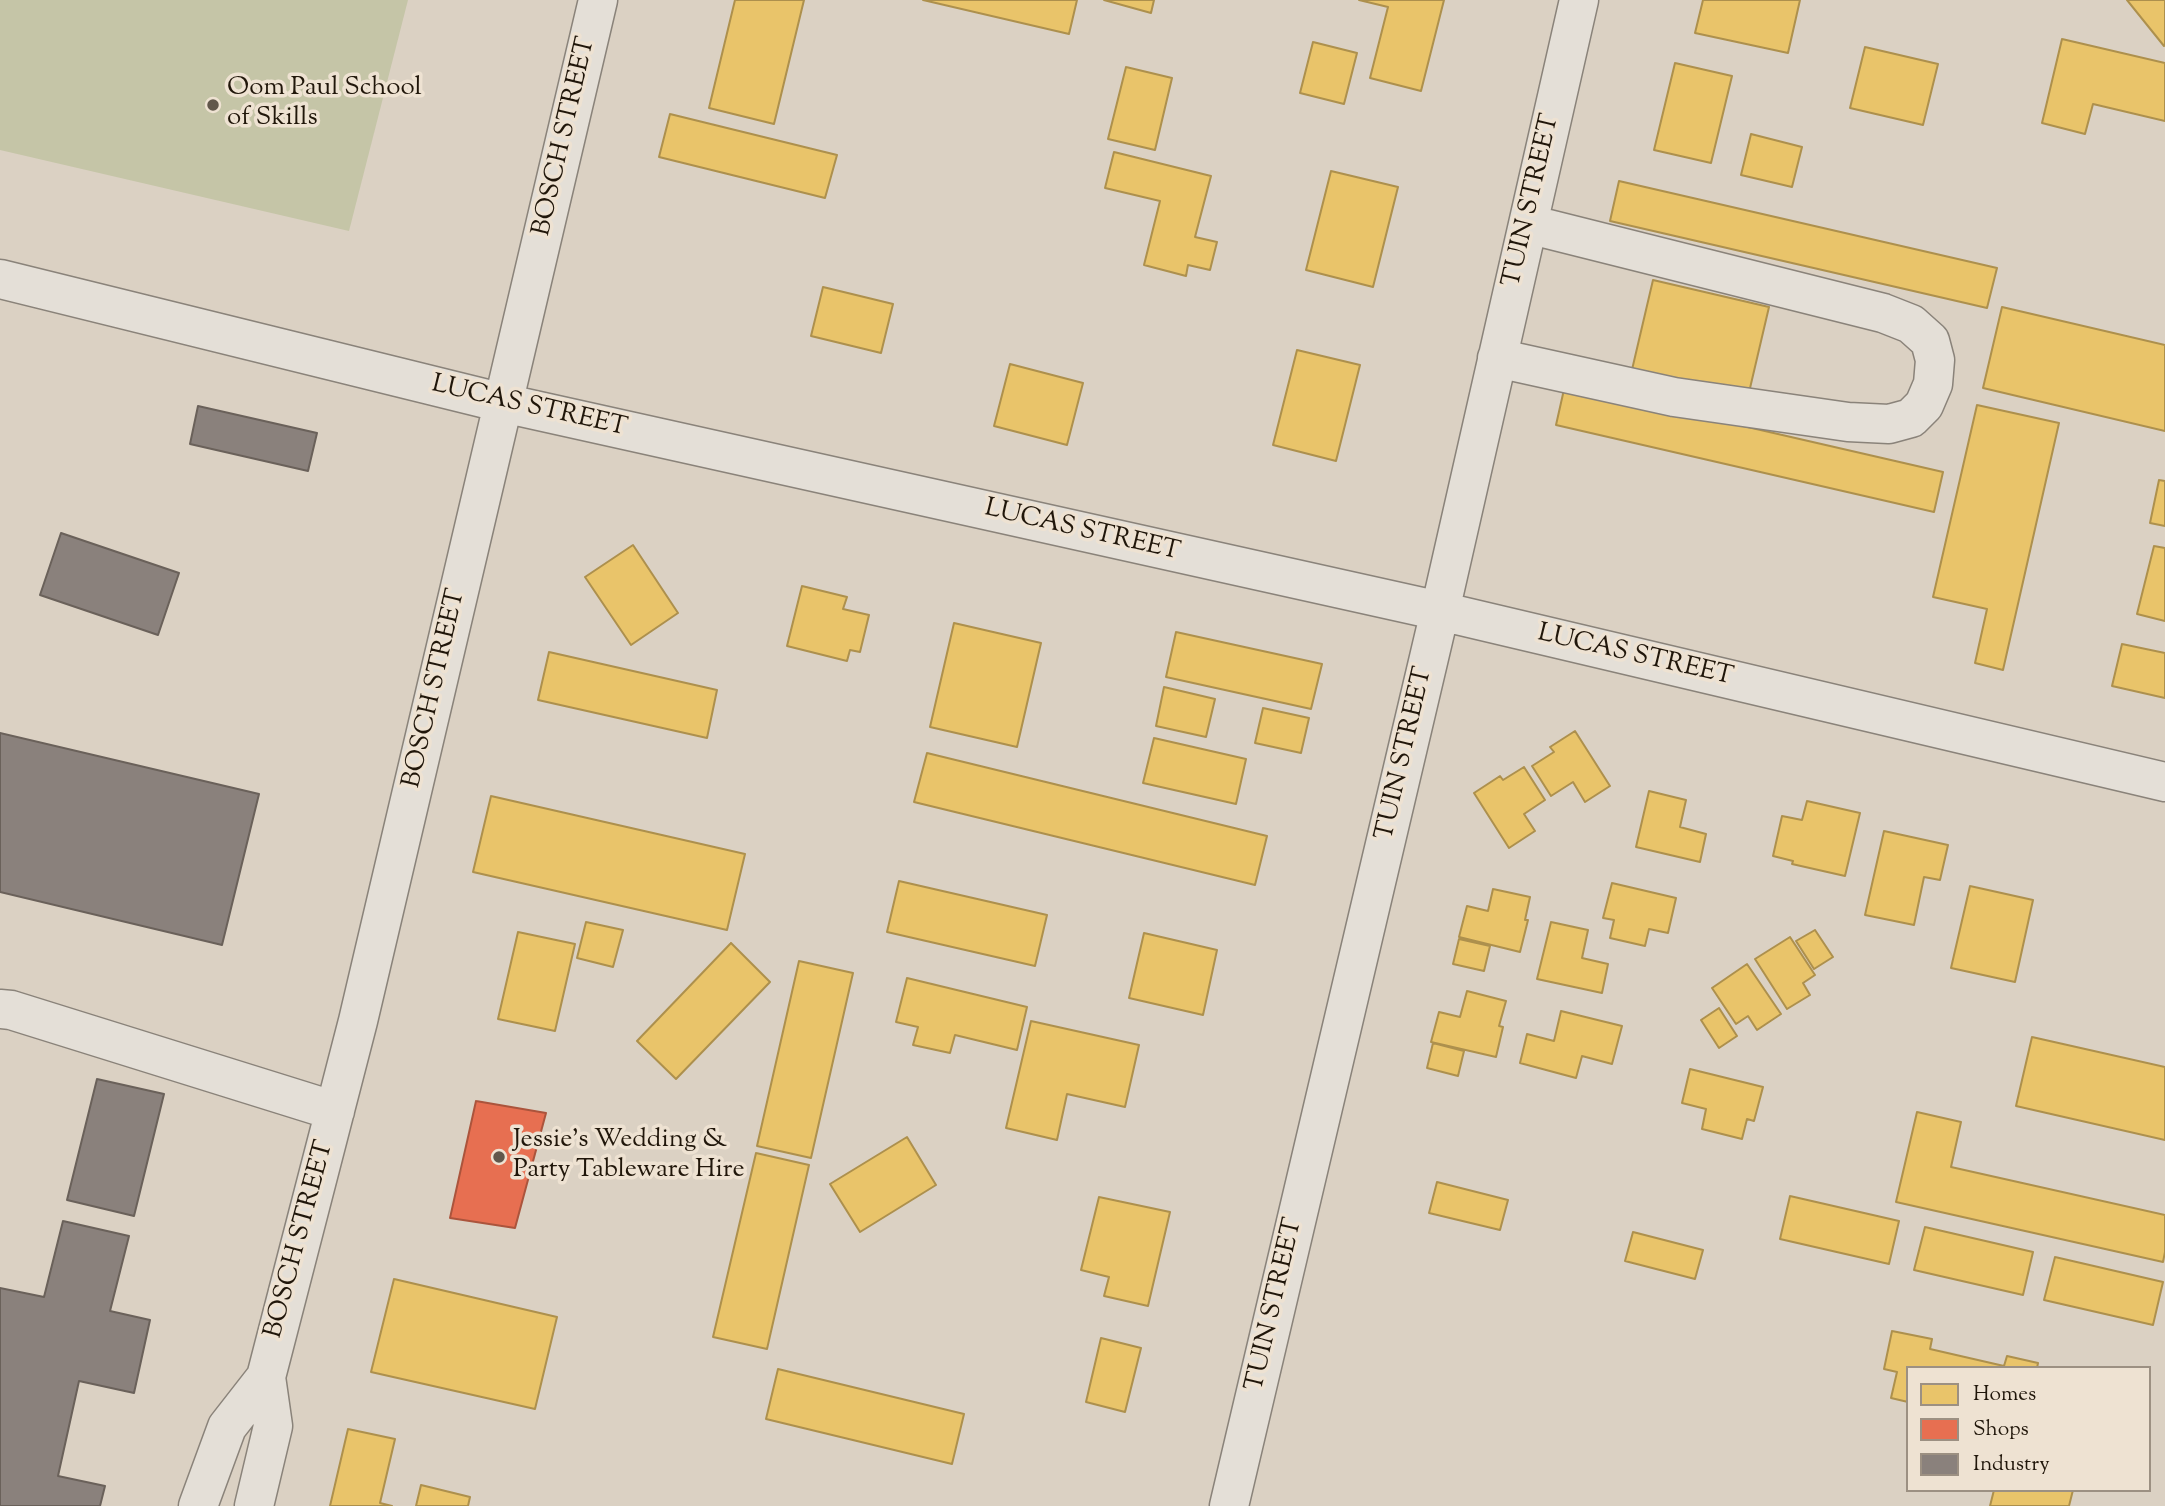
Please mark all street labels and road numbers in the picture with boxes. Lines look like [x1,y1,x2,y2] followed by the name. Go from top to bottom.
[528,34,604,240] street label: BOSCH STREET
[1498,112,1568,290] street label: TUIN STREET
[428,370,630,446] street label: LUCAS STREET
[981,494,1183,570] street label: LUCAS STREET
[398,586,474,792] street label: BOSCH STREET
[1534,619,1736,695] street label: LUCAS STREET
[1371,665,1441,843] street label: TUIN STREET
[260,1138,342,1342] street label: BOSCH STREET
[1241,1216,1311,1394] street label: TUIN STREET

